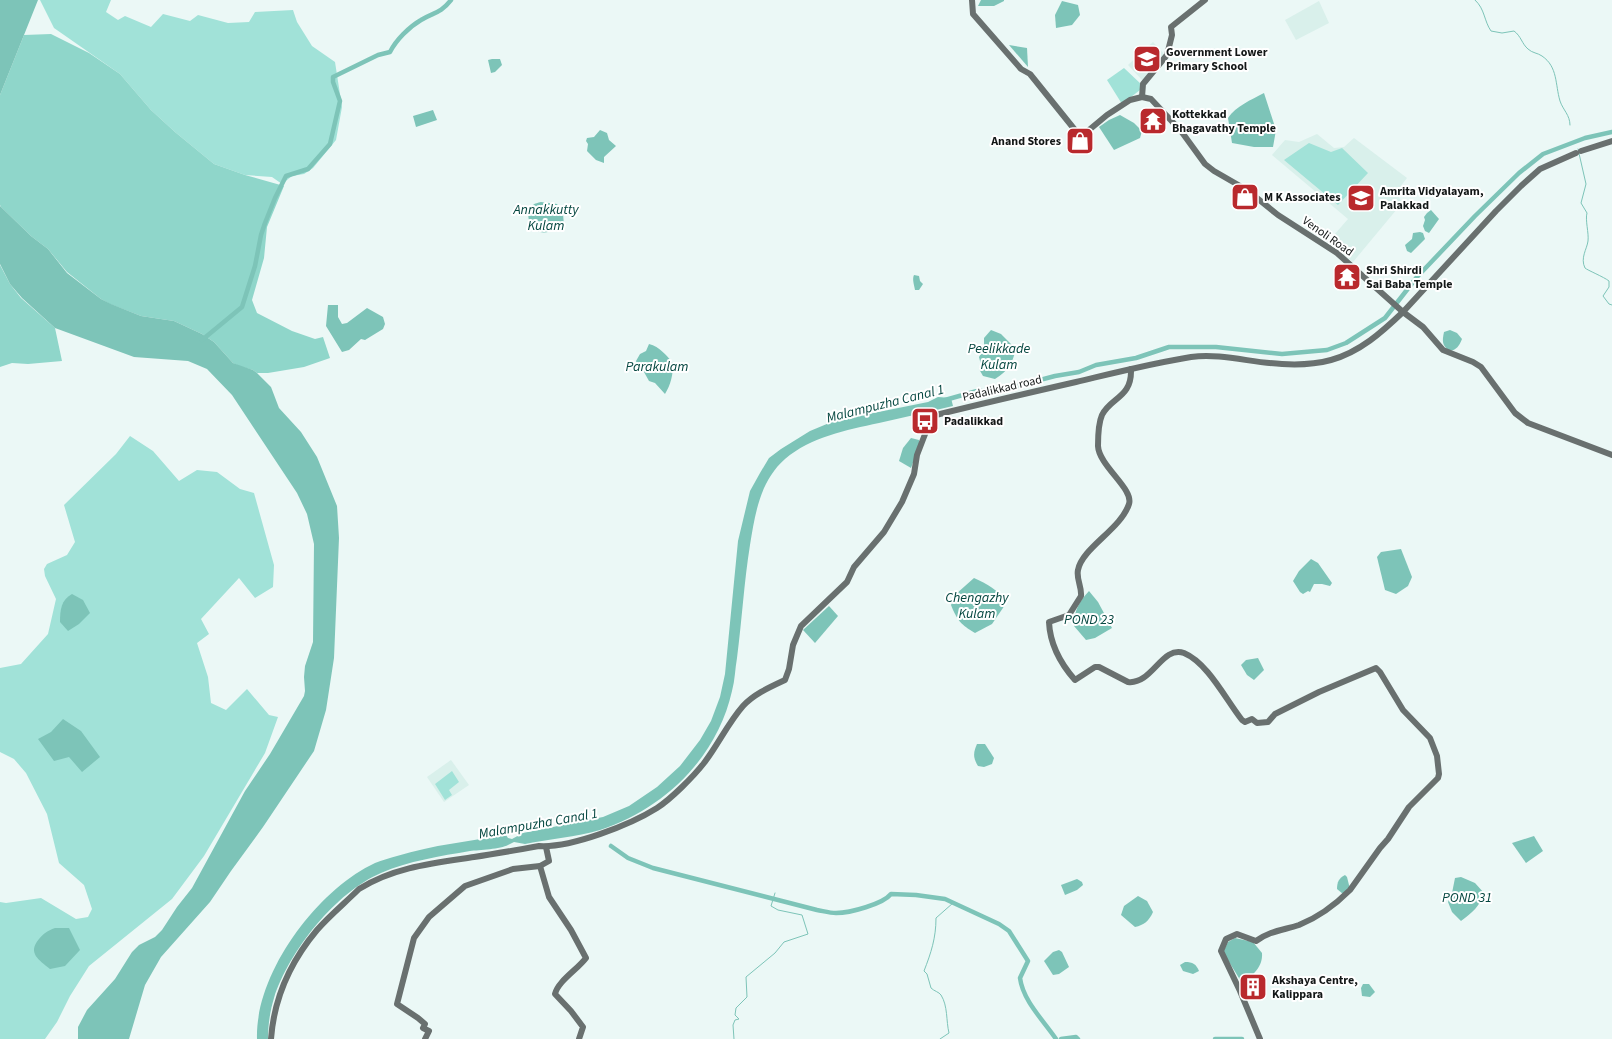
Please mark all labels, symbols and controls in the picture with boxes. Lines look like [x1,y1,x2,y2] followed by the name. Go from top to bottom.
[1132,44,1162,74] school or university icon: Government Lower Primary School
[1166,44,1268,75] place label: Government Lower Primary School
[1138,106,1168,136] temple icon: Kottekkad Bhagavathy Temple
[1172,106,1276,137] place label: Kottekkad Bhagavathy Temple
[1065,126,1095,156] shop icon: Anand Stores
[990,133,1061,150] place label: Anand Stores
[1230,182,1260,212] shop icon: M K Associates
[1346,183,1376,213] school or university icon: Amrita Vidyalayam, Palakkad
[1379,183,1484,214] place label: Amrita Vidyalayam, Palakkad
[1264,189,1341,206] place label: M K Associates
[512,200,579,236] water label: Annakkutty Kulam
[1299,212,1357,260] street label: Venoli Road
[1332,262,1362,292] temple icon: Shri Shirdi Sai Baba Temple
[1366,262,1453,293] place label: Shri Shirdi Sai Baba Temple
[968,339,1031,375] water label: Peelikkade Kulam
[625,357,689,377] water label: Parakulam
[961,371,1043,406] street label: Padalikkad road
[824,380,946,428] water label: Malampuzha Canal 1
[910,406,940,436] bus stop icon: Padalikkad
[944,413,1003,430] place label: Padalikkad
[945,588,1009,624] water label: Chengazhy Kulam
[1064,610,1114,630] water label: POND 23
[477,804,599,844] water label: Malampuzha Canal 1
[1442,888,1492,908] water label: POND 31
[1238,972,1268,1002] building icon: Akshaya Centre, Kalippara
[1271,972,1358,1003] place label: Akshaya Centre, Kalippara

